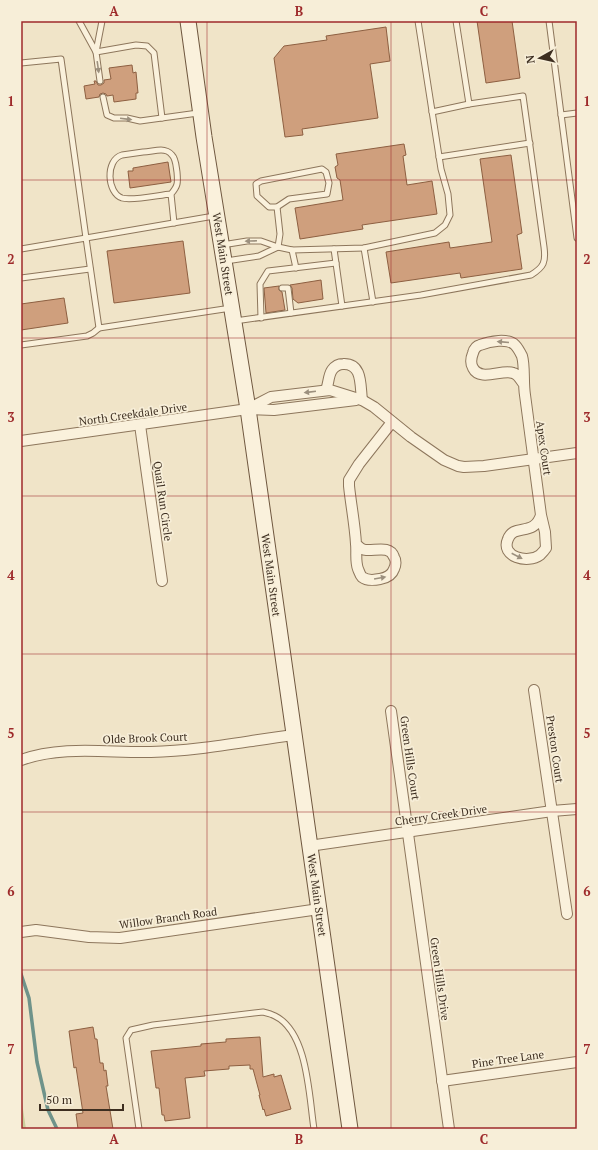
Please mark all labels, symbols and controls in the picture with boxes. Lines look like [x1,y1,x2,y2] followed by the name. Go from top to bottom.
[109,2,119,20] text: A
[295,2,303,20] text: B
[480,2,488,20] text: C
[520,38,560,78] north arrow
[522,54,538,64] text: N
[95,60,101,73] one-way arrow
[7,92,15,110] text: 1
[583,92,591,110] text: 1
[120,116,132,122] one-way arrow
[210,212,236,296] street label: West Main Street
[244,238,257,244] one-way arrow
[7,250,15,268] text: 2
[583,250,591,268] text: 2
[497,339,509,345] one-way arrow
[304,389,316,395] one-way arrow
[78,399,188,429] street label: North Creekdale Drive
[7,408,15,426] text: 3
[583,408,591,426] text: 3
[533,420,555,476] street label: Apex Court
[150,460,176,542] street label: Quail Run Circle
[258,533,284,617] street label: West Main Street
[511,553,522,559] one-way arrow
[7,566,15,584] text: 4
[583,566,591,584] text: 4
[374,575,386,581] one-way arrow
[543,714,567,784] street label: Preston Court
[397,715,423,801] street label: Green Hills Court
[7,724,15,742] text: 5
[583,724,591,742] text: 5
[102,730,188,746] street label: Olde Brook Court
[394,802,488,828] street label: Cherry Creek Drive
[304,853,330,937] street label: West Main Street
[7,882,15,900] text: 6
[583,882,591,900] text: 6
[118,904,218,932] street label: Willow Branch Road
[427,937,453,1022] street label: Green Hills Drive
[7,1040,15,1058] text: 7
[583,1040,591,1058] text: 7
[471,1047,545,1071] street label: Pine Tree Lane
[40,1086,123,1112] scale bar
[46,1092,73,1107] text: 50 m
[109,1130,119,1148] text: A
[295,1130,303,1148] text: B
[480,1130,488,1148] text: C

